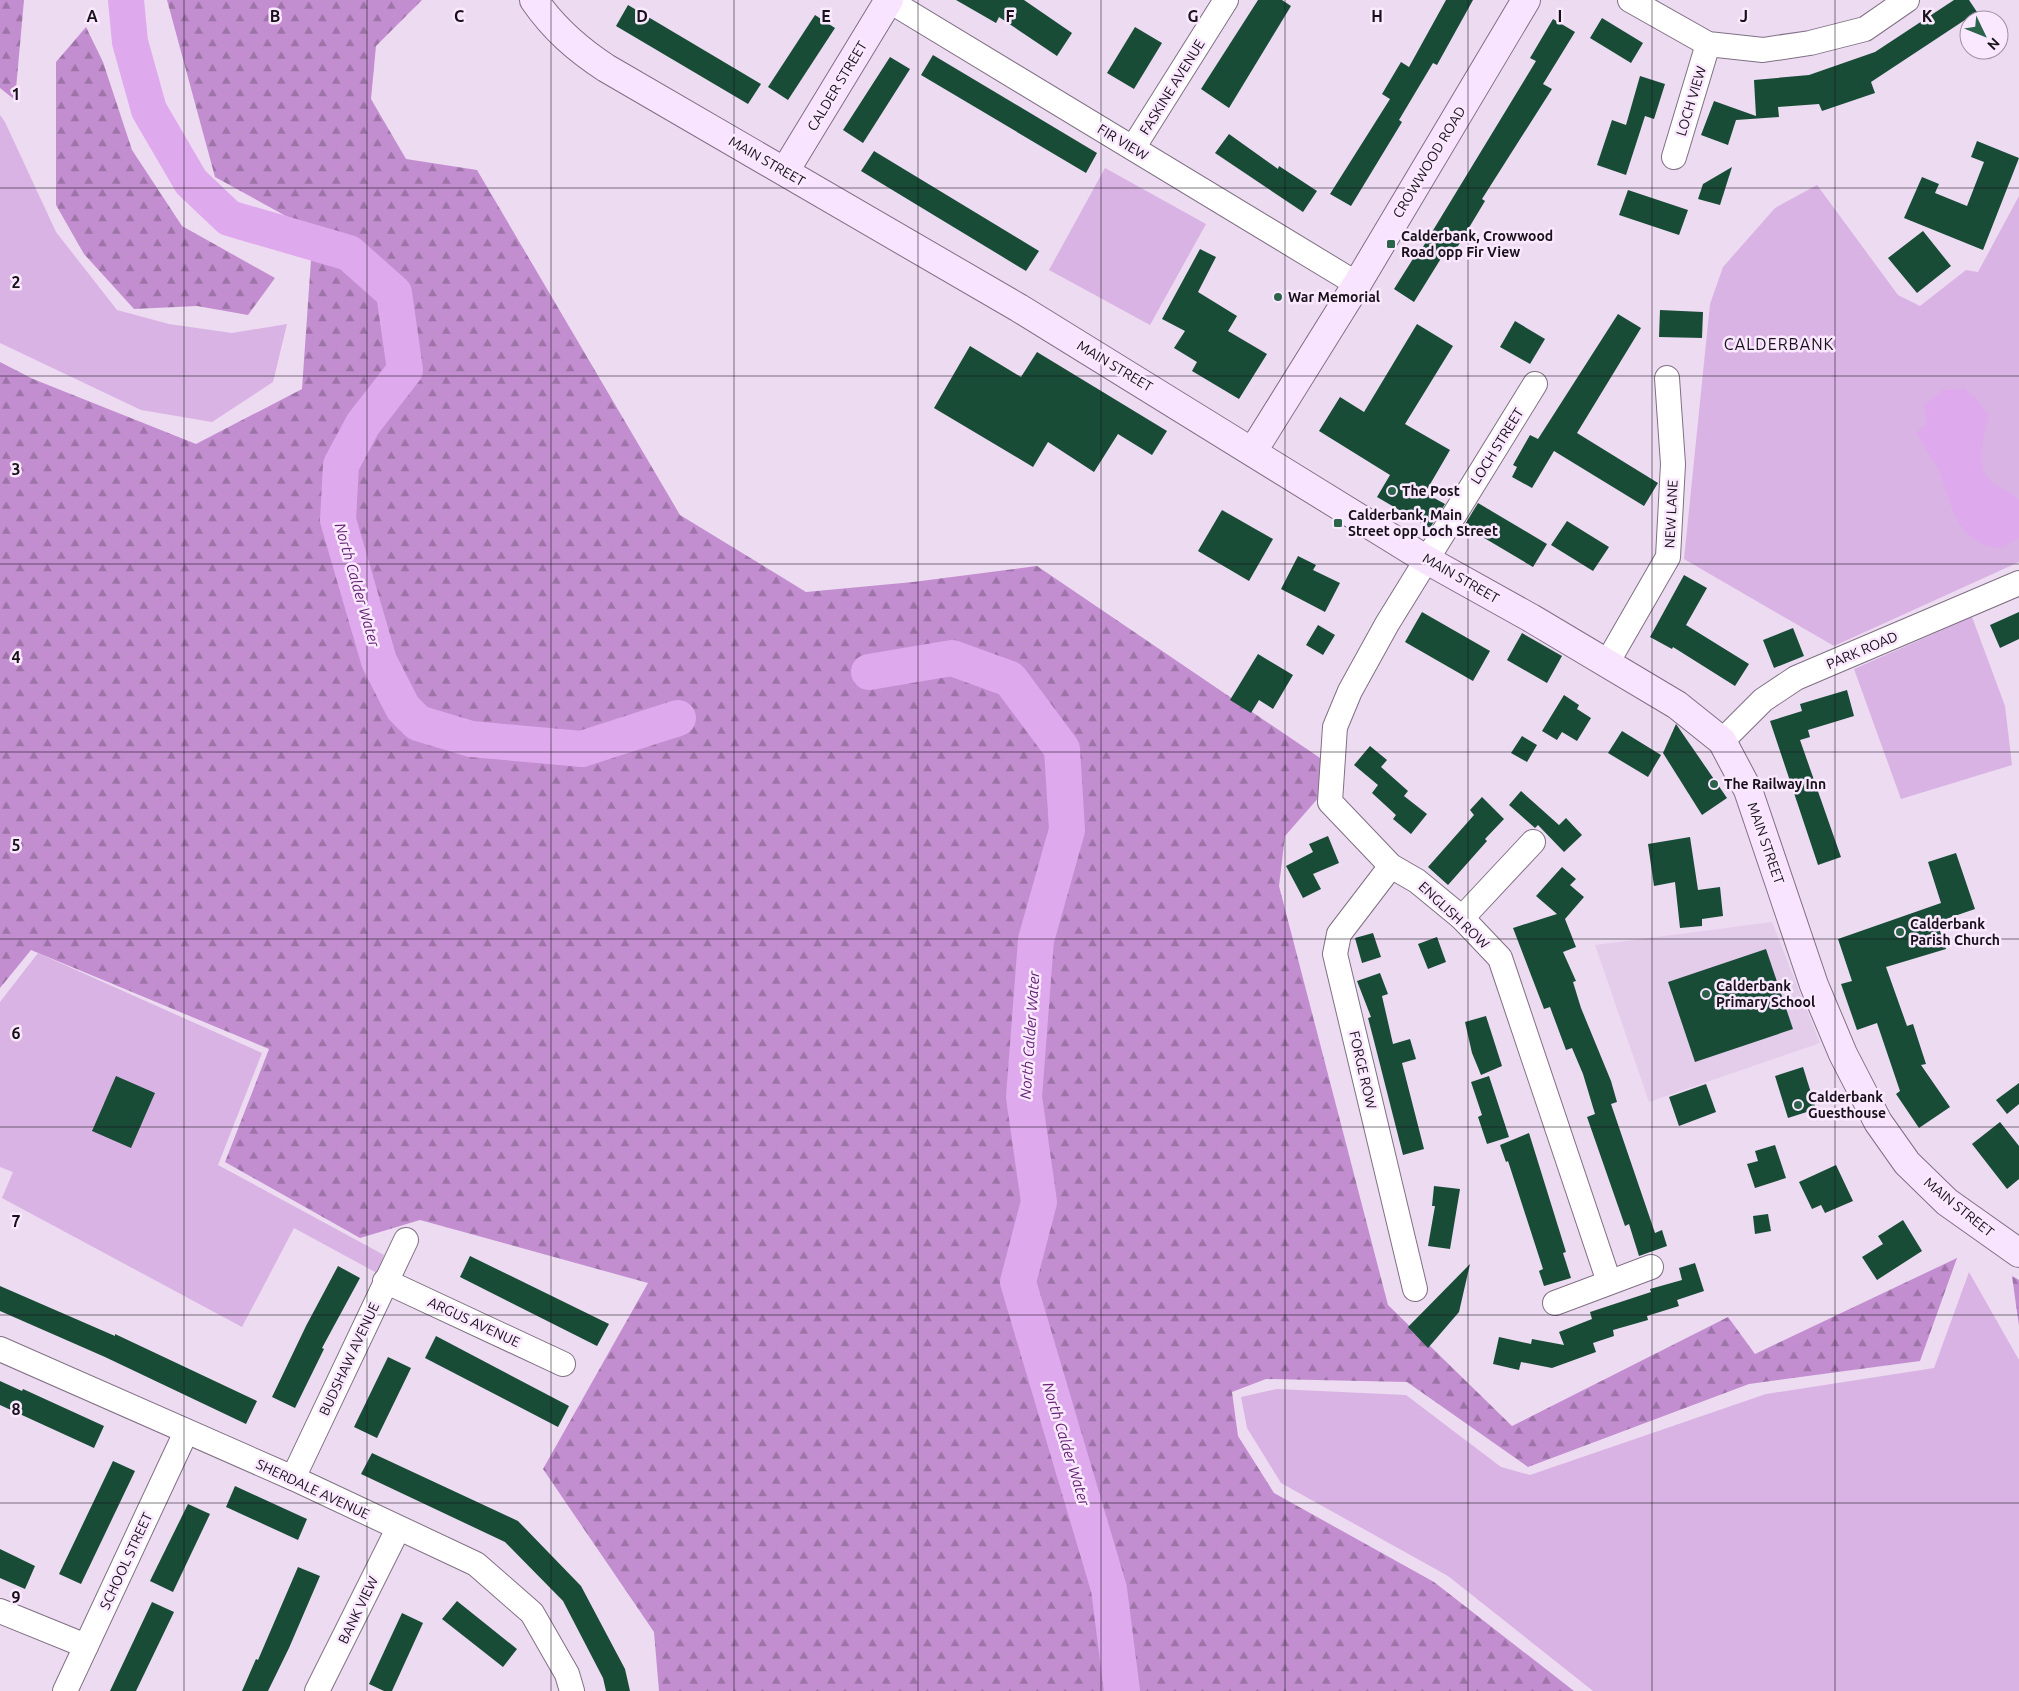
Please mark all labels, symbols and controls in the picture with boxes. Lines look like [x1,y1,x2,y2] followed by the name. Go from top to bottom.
[86,7,98,25] text: A
[270,7,280,25] text: B
[454,7,464,25] text: C
[636,7,648,25] text: D
[821,7,831,25] text: E
[1006,7,1015,25] text: F
[1187,7,1199,25] text: G
[1371,7,1383,25] text: H
[1558,7,1562,25] text: I
[1740,7,1748,25] text: J
[1922,7,1933,25] text: K
[1959,10,2009,60] north arrow
[1984,35,2003,53] text: N
[1136,36,1208,138] street label: FASKINE AVENUE
[804,38,870,134] street label: CALDER STREET
[1673,64,1709,138] street label: LOCH VIEW
[11,85,21,103] text: 1
[1389,103,1469,221] street label: CROWWOOD ROAD
[1095,121,1151,163] street label: FIR VIEW
[726,133,808,189] street label: MAIN STREET
[1401,228,1553,260] place label: Calderbank, Crowwood Road opp Fir View
[1385,238,1397,250] marker: Calderbank, Crowwood Road opp Fir View
[11,273,21,291] text: 2
[1288,289,1380,305] place label: War Memorial
[1272,291,1284,303] marker: War Memorial
[1724,335,1834,353] district label: CALDERBANK
[1074,337,1156,395] street label: MAIN STREET
[1467,405,1527,487] street label: LOCH STREET
[11,460,21,478] text: 3
[1661,479,1681,549] street label: NEW LANE
[1402,483,1460,499] place label: The Post
[1386,485,1398,497] marker: The Post
[1348,507,1498,539] place label: Calderbank, Main Street opp Loch Street
[1332,517,1344,529] marker: Calderbank, Main Street opp Loch Street
[332,521,384,650] water label: North Calder Water
[1420,550,1502,606] street label: MAIN STREET
[1824,628,1900,672] street label: PARK ROAD
[11,648,21,666] text: 4
[1724,776,1826,792] place label: The Railway Inn
[1708,778,1720,790] marker: The Railway Inn
[1745,800,1788,886] street label: MAIN STREET
[11,836,21,854] text: 5
[1415,878,1493,952] street label: ENGLISH ROW
[1910,916,2000,948] place label: Calderbank Parish Church
[1894,926,1906,938] marker: Calderbank Parish Church
[1017,969,1043,1100] water label: North Calder Water
[1716,978,1815,1010] place label: Calderbank Primary School
[1700,988,1712,1000] marker: Calderbank Primary School
[11,1024,21,1042] text: 6
[1346,1029,1380,1111] street label: FORGE ROW
[1808,1089,1886,1121] place label: Calderbank Guesthouse
[1792,1099,1804,1111] marker: Calderbank Guesthouse
[1921,1174,1997,1240] street label: MAIN STREET
[11,1212,21,1230] text: 7
[425,1294,523,1350] street label: ARGUS AVENUE
[316,1300,382,1418] street label: BUDSHAW AVENUE
[1040,1380,1094,1509] water label: North Calder Water
[11,1400,21,1418] text: 8
[254,1456,372,1522] street label: SHERDALE AVENUE
[97,1510,156,1612] street label: SCHOOL STREET
[335,1574,381,1646] street label: BANK VIEW
[11,1588,21,1606] text: 9

